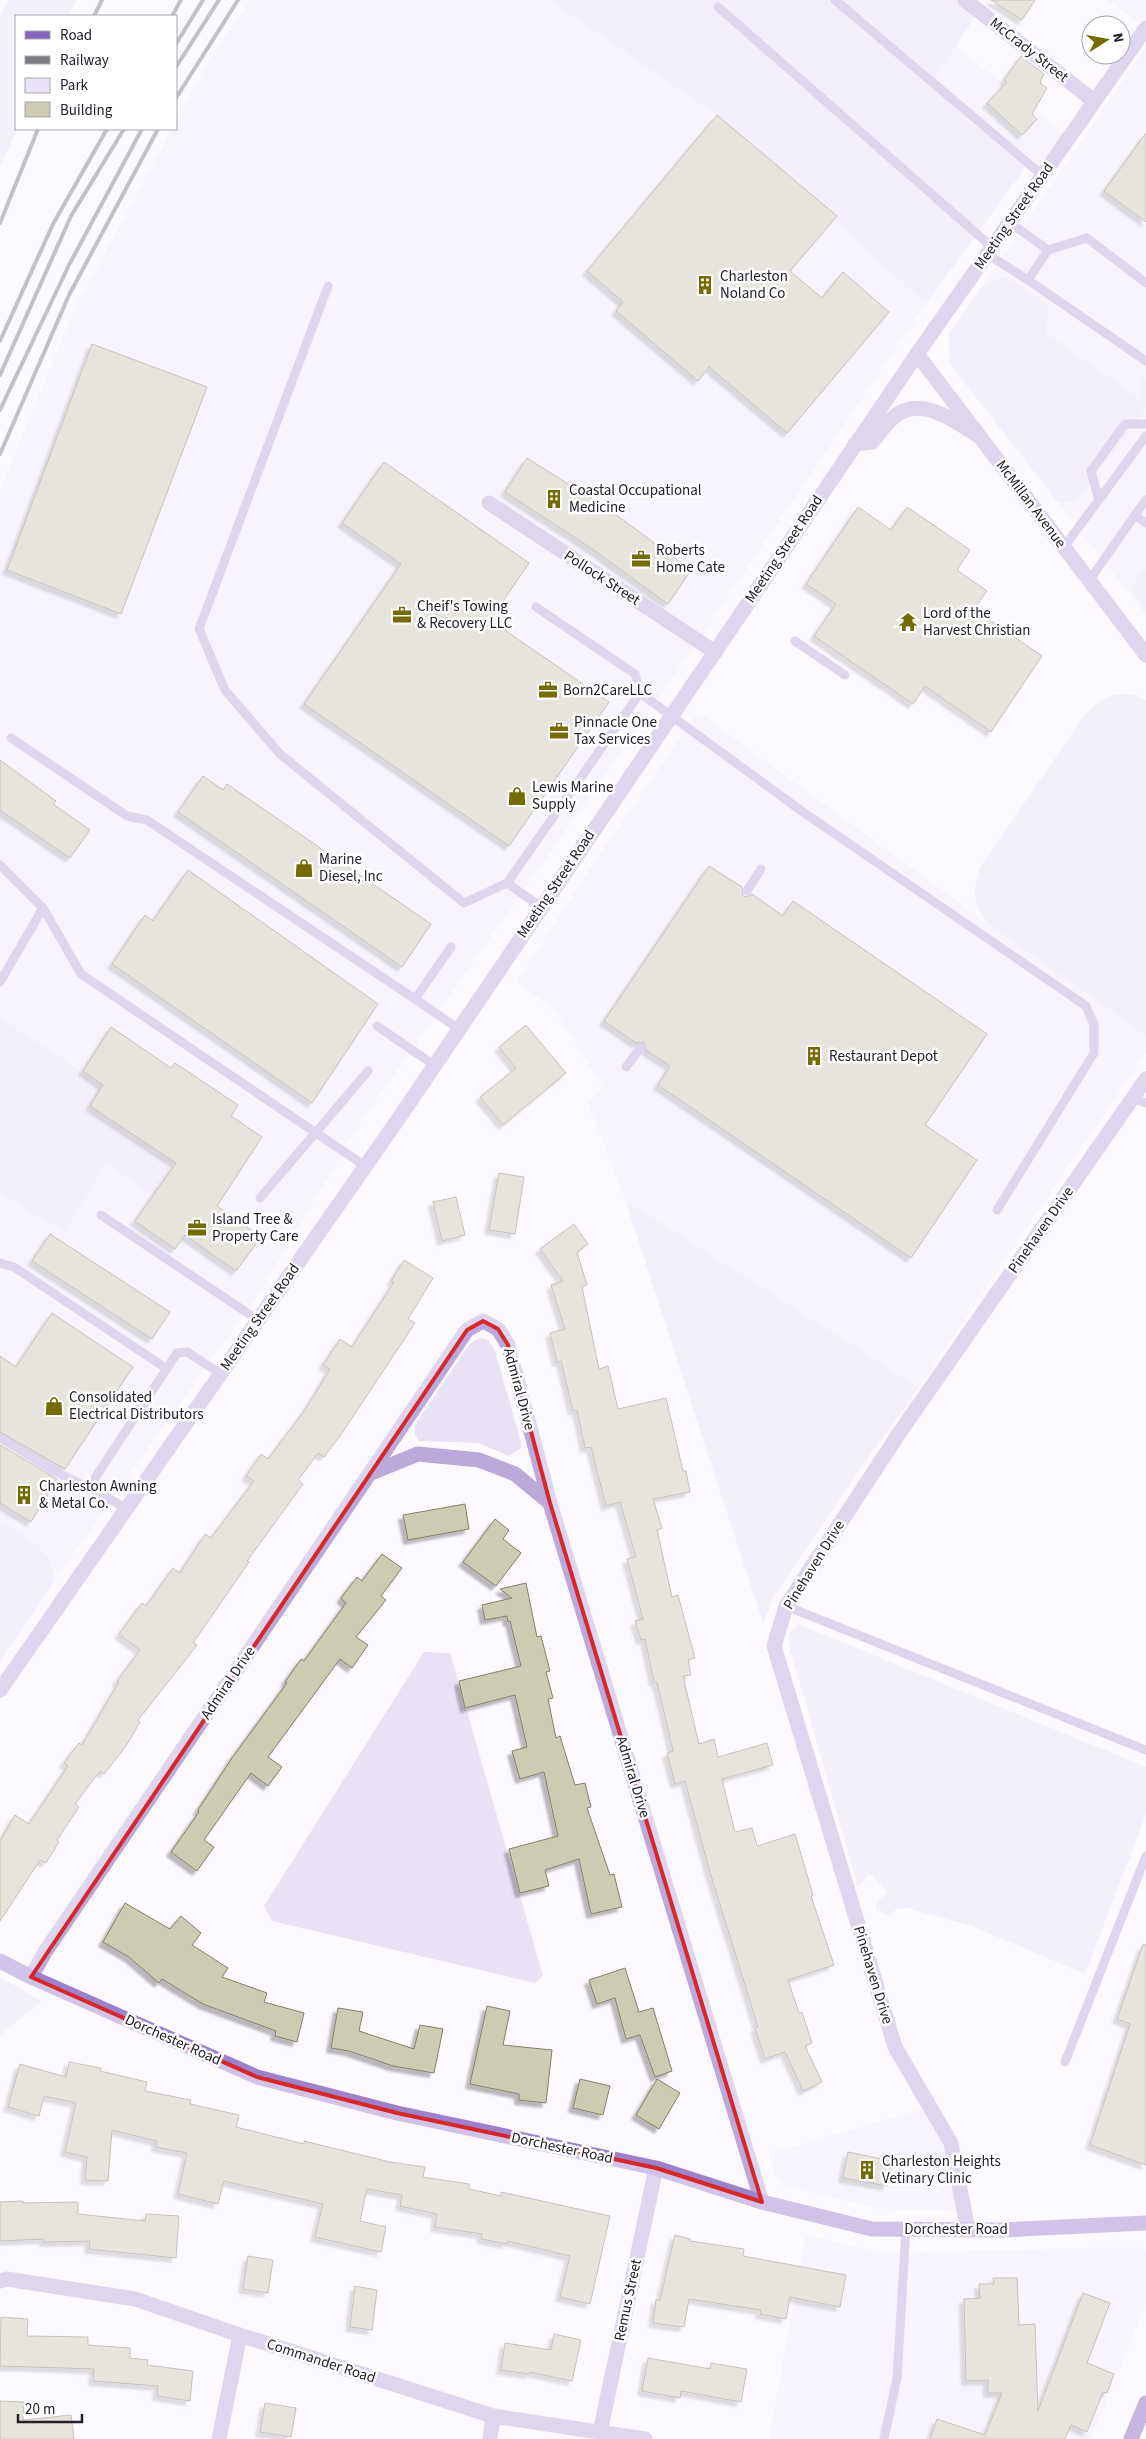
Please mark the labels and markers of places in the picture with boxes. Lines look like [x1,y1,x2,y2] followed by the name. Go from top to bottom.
[720,266,788,304] place label: Charleston Noland Co
[694,274,716,296] building icon: Charleston Noland Co
[569,480,702,518] place label: Coastal Occupational Medicine
[543,488,565,510] building icon: Coastal Occupational Medicine
[656,540,725,578] place label: Roberts Home Cate
[630,548,652,570] office icon: Roberts Home Cate
[417,596,513,634] place label: Cheif's Towing & Recovery LLC
[923,603,1031,641] place label: Lord of the Harvest Christian
[391,604,413,626] office icon: Cheif's Towing & Recovery LLC
[897,611,919,633] temple icon: Lord of the Harvest Christian
[537,679,559,701] office icon: Born2CareLLC
[563,680,653,701] place label: Born2CareLLC
[574,712,657,750] place label: Pinnacle One Tax Services
[548,720,570,742] office icon: Pinnacle One Tax Services
[532,777,613,815] place label: Lewis Marine Supply
[506,785,528,807] shop icon: Lewis Marine Supply
[319,849,383,887] place label: Marine Diesel, Inc
[293,857,315,879] shop icon: Marine Diesel, Inc
[803,1045,825,1067] building icon: Restaurant Depot
[829,1046,938,1067] place label: Restaurant Depot
[212,1209,298,1247] place label: Island Tree & Property Care
[186,1217,208,1239] office icon: Island Tree & Property Care
[69,1387,204,1425] place label: Consolidated Electrical Distributors
[43,1395,65,1417] shop icon: Consolidated Electrical Distributors
[39,1476,157,1514] place label: Charleston Awning & Metal Co.
[13,1484,35,1506] building icon: Charleston Awning & Metal Co.
[882,2151,1001,2189] place label: Charleston Heights Vetinary Clinic
[856,2159,878,2181] building icon: Charleston Heights Vetinary Clinic

